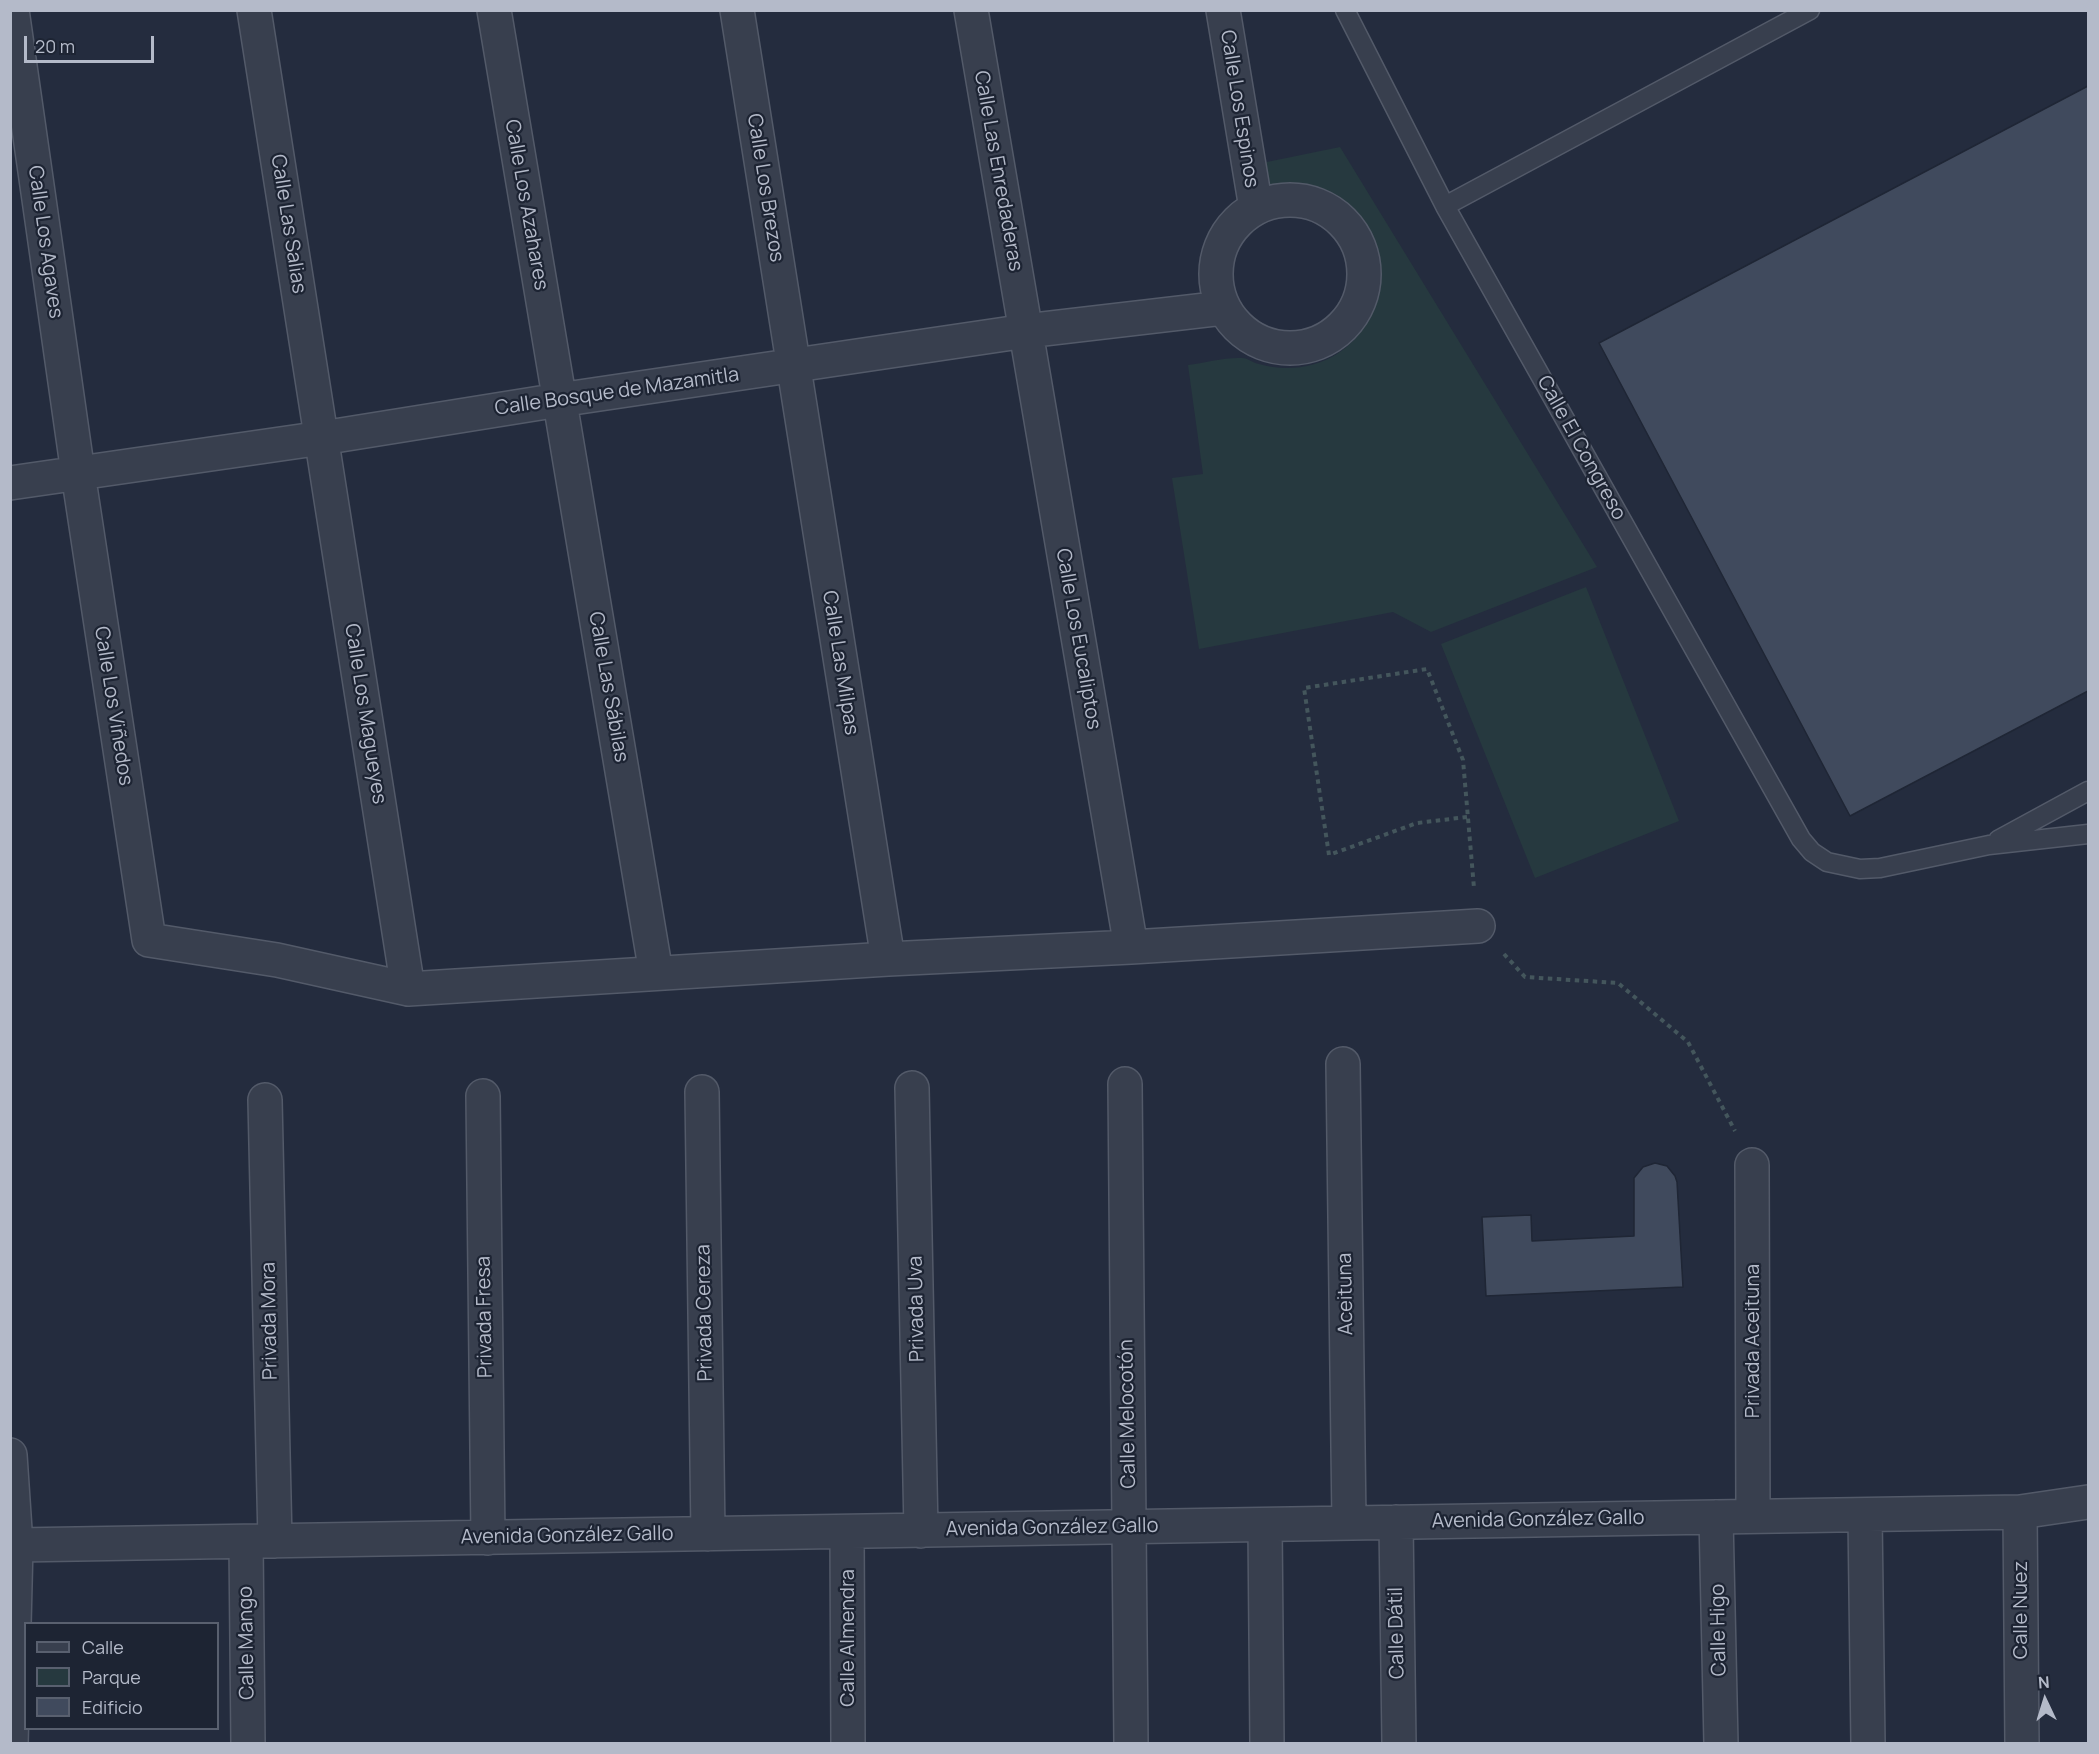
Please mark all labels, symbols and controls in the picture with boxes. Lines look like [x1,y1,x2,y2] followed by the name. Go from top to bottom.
[27,24,158,62] scale bar
[1215,28,1263,190] street label: Calle Los Espinos
[35,34,75,58] text: 20 m
[969,69,1027,273] street label: Calle Las Enredaderas
[741,112,789,264] street label: Calle Los Brezos
[499,118,553,292] street label: Calle Los Azahares
[265,153,311,295] street label: Calle Las Salias
[22,164,68,320] street label: Calle Los Agaves
[493,363,741,421] street label: Calle Bosque de Mazamitla
[1531,372,1631,524] street label: Calle El Congreso
[1050,547,1106,731] street label: Calle Los Eucaliptos
[817,589,863,737] street label: Calle Las Milpas
[583,610,633,764] street label: Calle Las Sábilas
[339,622,391,806] street label: Calle Los Magueyes
[89,625,137,787] street label: Calle Los Viñedos
[692,1244,718,1382] street label: Privada Cereza
[1333,1252,1359,1336] street label: Aceituna
[472,1256,498,1378] street label: Privada Fresa
[904,1256,930,1362] street label: Privada Uva
[257,1262,283,1380] street label: Privada Mora
[1741,1264,1765,1418] street label: Privada Aceituna
[1115,1339,1141,1489] street label: Calle Melocotón
[1431,1506,1645,1534] street label: Avenida González Gallo
[945,1514,1159,1542] street label: Avenida González Gallo
[460,1522,674,1550] street label: Avenida González Gallo
[2009,1561,2033,1659] street label: Calle Nuez
[836,1569,860,1707] street label: Calle Almendra
[1706,1584,1732,1676] street label: Calle Higo
[234,1586,260,1700] street label: Calle Mango
[1384,1587,1410,1679] street label: Calle Dátil
[24,1622,219,1730] legend
[82,1635,124,1659] text: Calle
[82,1665,141,1689] text: Parque
[2015,1670,2075,1730] north arrow
[2037,1671,2050,1693] text: N
[82,1695,143,1719] text: Edificio

